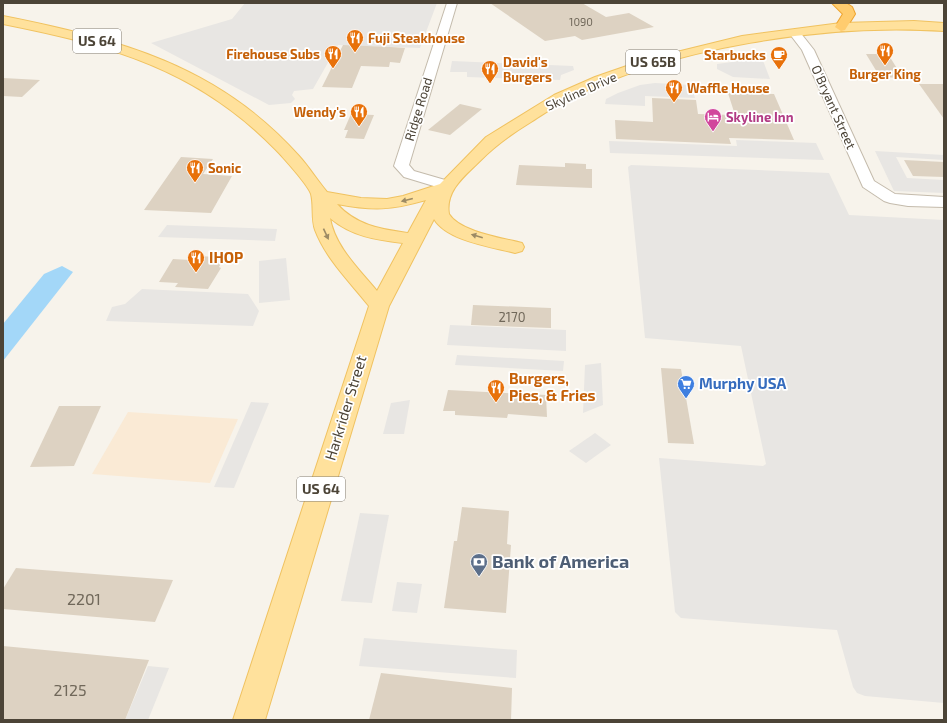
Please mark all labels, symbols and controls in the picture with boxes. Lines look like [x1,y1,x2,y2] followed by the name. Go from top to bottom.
[569,15,593,28] house number: 1090
[345,28,365,53] restaurant icon: Fuji Steakhouse
[73,29,121,53] road number: US 64
[368,30,465,46] place label: Fuji Steakhouse
[875,41,895,66] restaurant icon: Burger King
[323,44,343,69] restaurant icon: Firehouse Subs
[769,45,789,70] cafe icon: Starbucks
[226,46,320,62] place label: Firehouse Subs
[704,47,766,63] place label: Starbucks
[626,50,680,74] road number: US 65B
[503,54,552,85] place label: David's Burgers
[480,59,500,84] restaurant icon: David's Burgers
[808,63,860,151] street label: O'Bryant Street
[849,66,921,82] place label: Burger King
[543,68,619,114] street label: Skyline Drive
[401,75,435,143] street label: Ridge Road
[664,78,684,103] restaurant icon: Waffle House
[687,80,770,96] place label: Waffle House
[349,102,369,127] restaurant icon: Wendy's
[294,104,346,120] place label: Wendy's
[703,107,723,132] hotel icon: Skyline Inn
[726,109,794,125] place label: Skyline Inn
[185,158,205,183] restaurant icon: Sonic
[208,160,242,176] place label: Sonic
[401,197,413,203] one-way arrow
[323,228,329,240] one-way arrow
[471,233,483,239] one-way arrow
[186,248,206,273] restaurant icon: IHOP
[209,248,243,266] place label: IHOP
[499,309,525,325] house number: 2170
[320,353,370,462] street label: Harkrider Street
[509,369,596,404] place label: Burgers, Pies, & Fries
[676,374,696,399] supermarket icon: Murphy USA
[699,374,787,393] place label: Murphy USA
[486,378,506,403] restaurant icon: Burgers, Pies, & Fries
[297,477,345,501] road number: US 64
[492,550,629,572] place label: Bank of America
[469,552,489,577] bank icon: Bank of America
[67,589,101,608] house number: 2201
[54,680,86,699] house number: 2125

